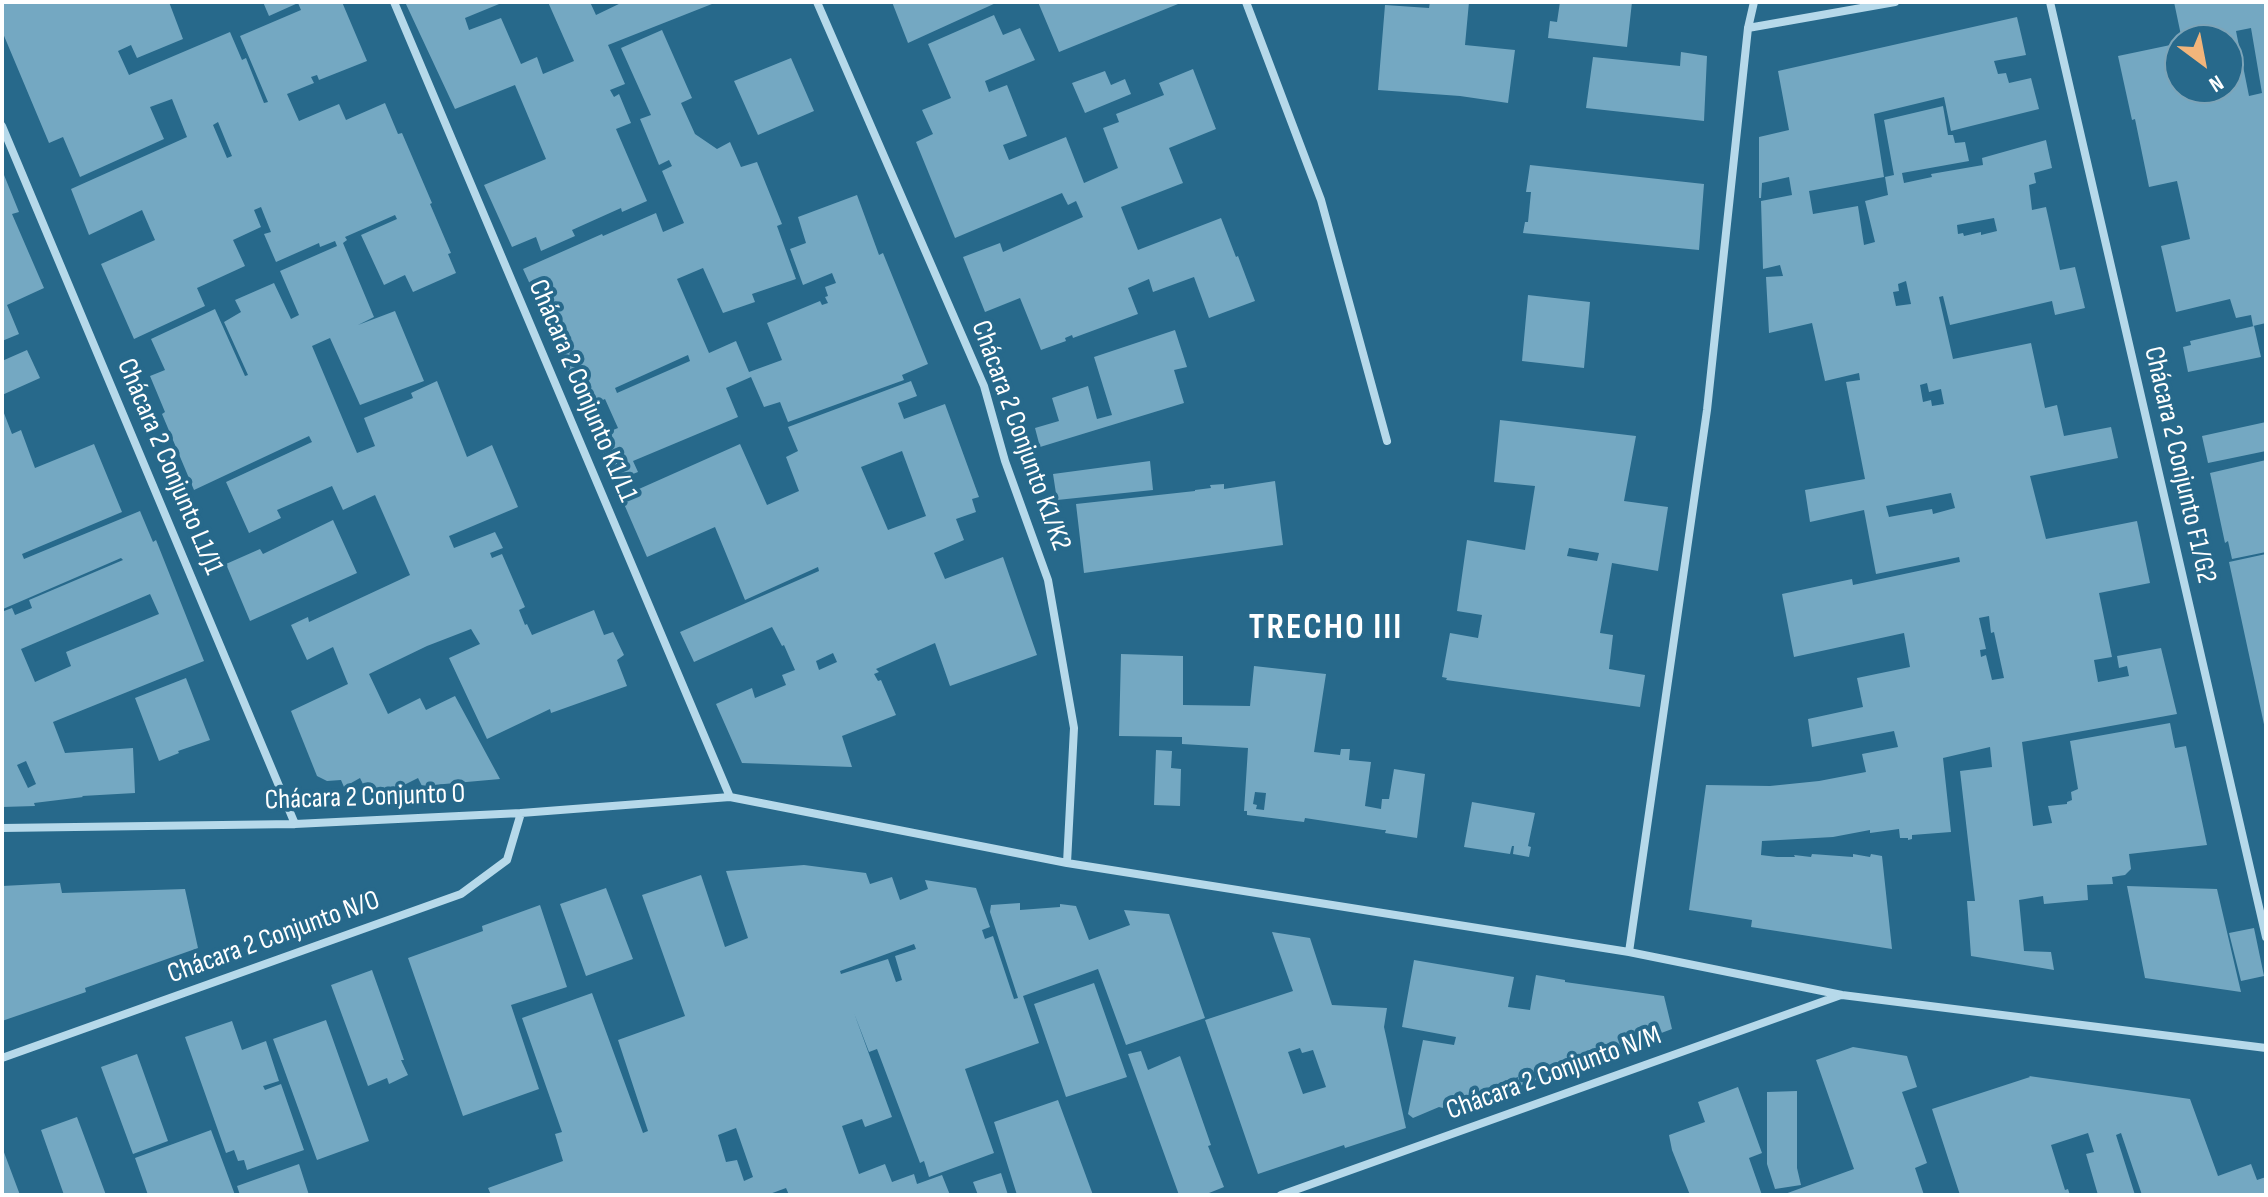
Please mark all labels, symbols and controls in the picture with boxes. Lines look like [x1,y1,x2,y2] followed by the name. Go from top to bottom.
[2164,24,2244,104] north arrow
[2204,69,2228,98] text: N
[520,275,644,507] street label: Chácara 2 Conjunto K1/L1
[963,316,1077,556] street label: Chácara 2 Conjunto K1/K2
[2135,343,2223,587] street label: Chácara 2 Conjunto F1/G2
[108,354,230,580] street label: Chácara 2 Conjunto L1/J1
[1249,607,1403,651] district label: TRECHO III
[264,778,466,818] street label: Chácara 2 Conjunto O
[163,884,385,992] street label: Chácara 2 Conjunto N/O
[1442,1020,1666,1128] street label: Chácara 2 Conjunto N/M

